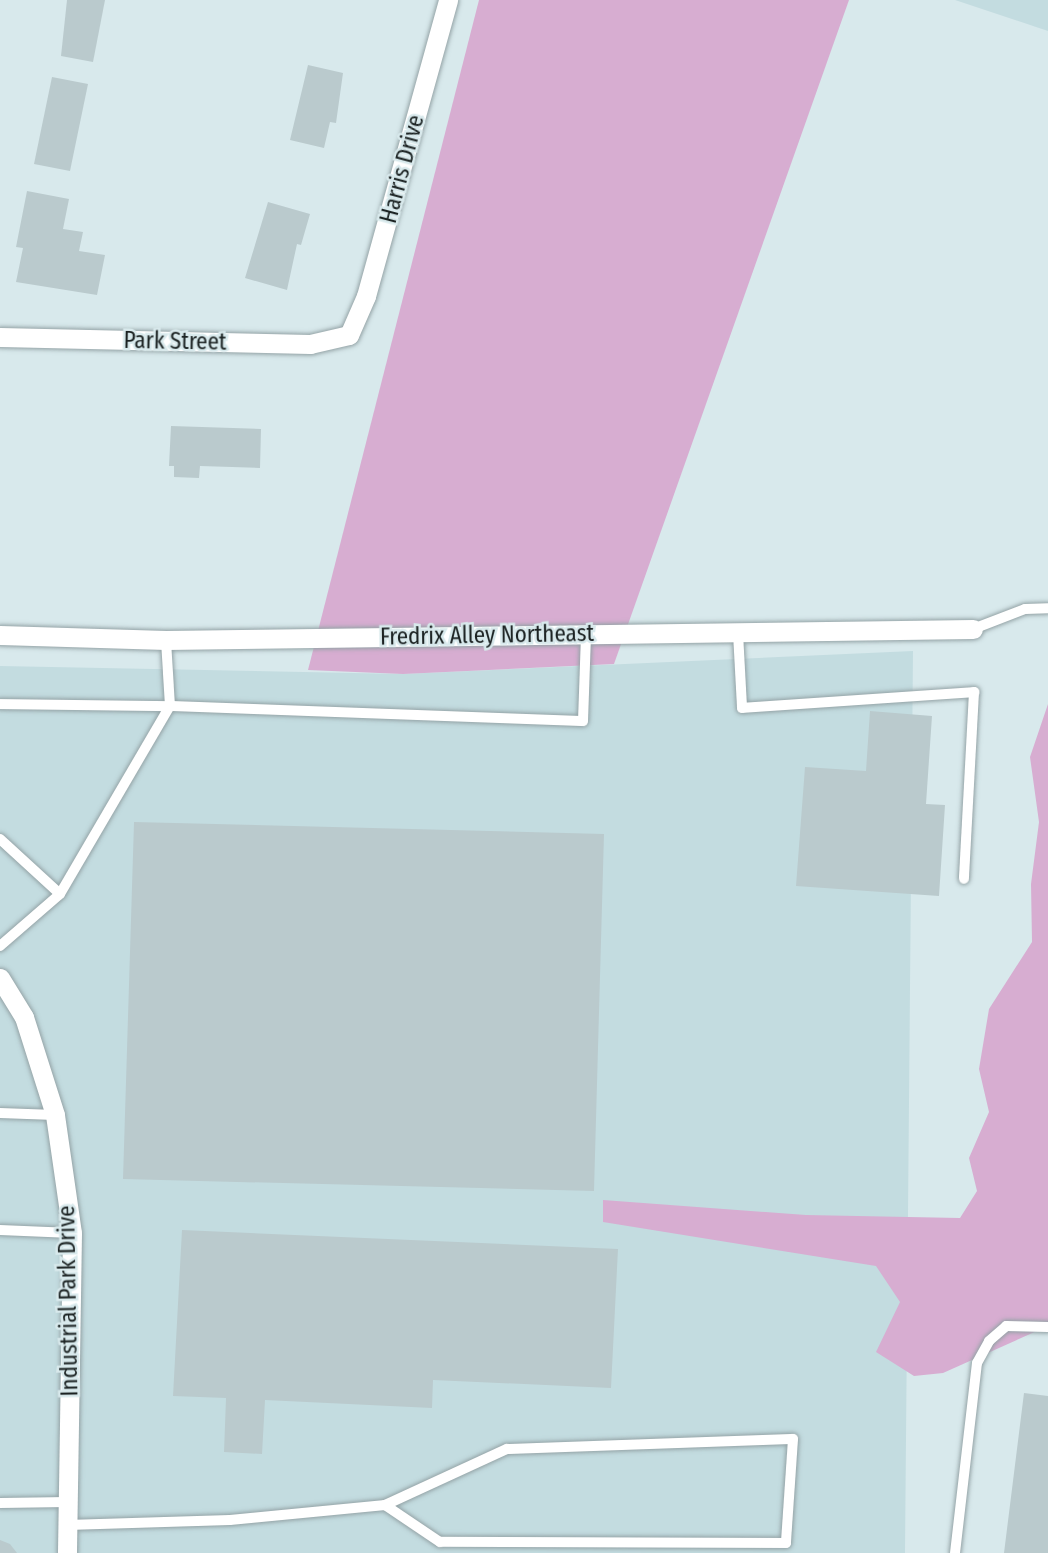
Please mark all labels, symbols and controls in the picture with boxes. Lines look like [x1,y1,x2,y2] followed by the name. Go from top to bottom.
[374,112,430,226] street label: Harris Drive
[123,326,227,356] street label: Park Street
[380,619,594,651] street label: Fredrix Alley Northeast
[53,1205,83,1397] street label: Industrial Park Drive

